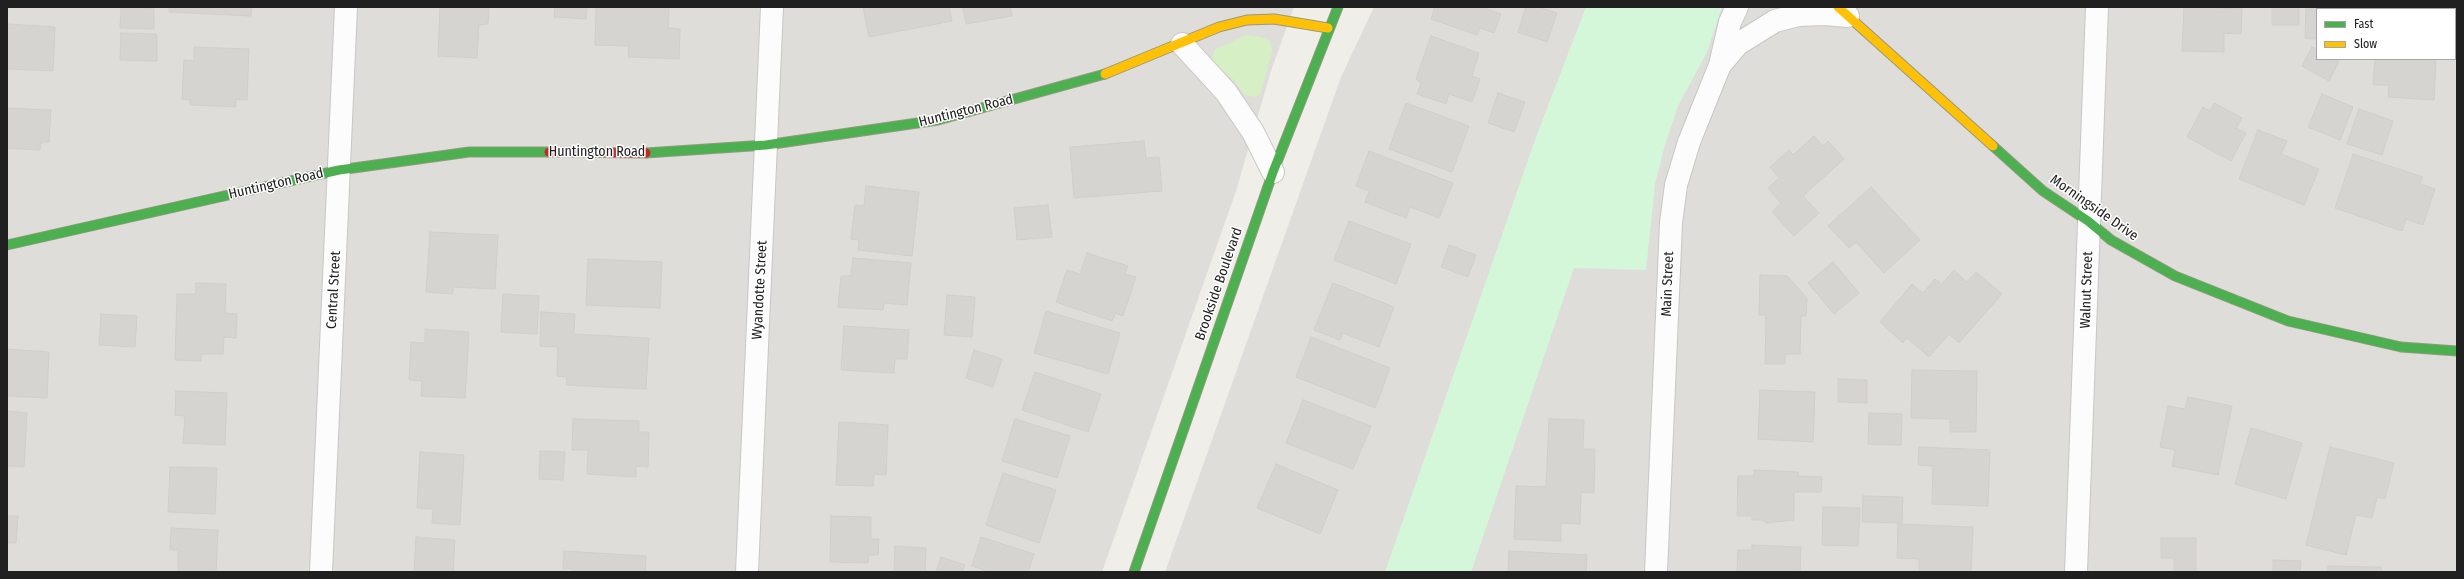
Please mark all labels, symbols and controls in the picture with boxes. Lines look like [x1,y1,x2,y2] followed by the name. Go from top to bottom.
[2316,8,2456,60] legend
[2354,17,2373,31] text: Fast
[2354,37,2377,51] text: Slow
[917,91,1015,131] street label: Huntington Road
[549,144,645,160] street label: Huntington Road
[227,165,325,203] street label: Huntington Road
[2047,171,2141,245] street label: Morningside Drive
[1192,225,1246,343] street label: Brookside Boulevard
[749,240,771,340] street label: Wyandotte Street
[324,250,344,330] street label: Central Street
[1658,251,1678,317] street label: Main Street
[2077,251,2097,329] street label: Walnut Street

